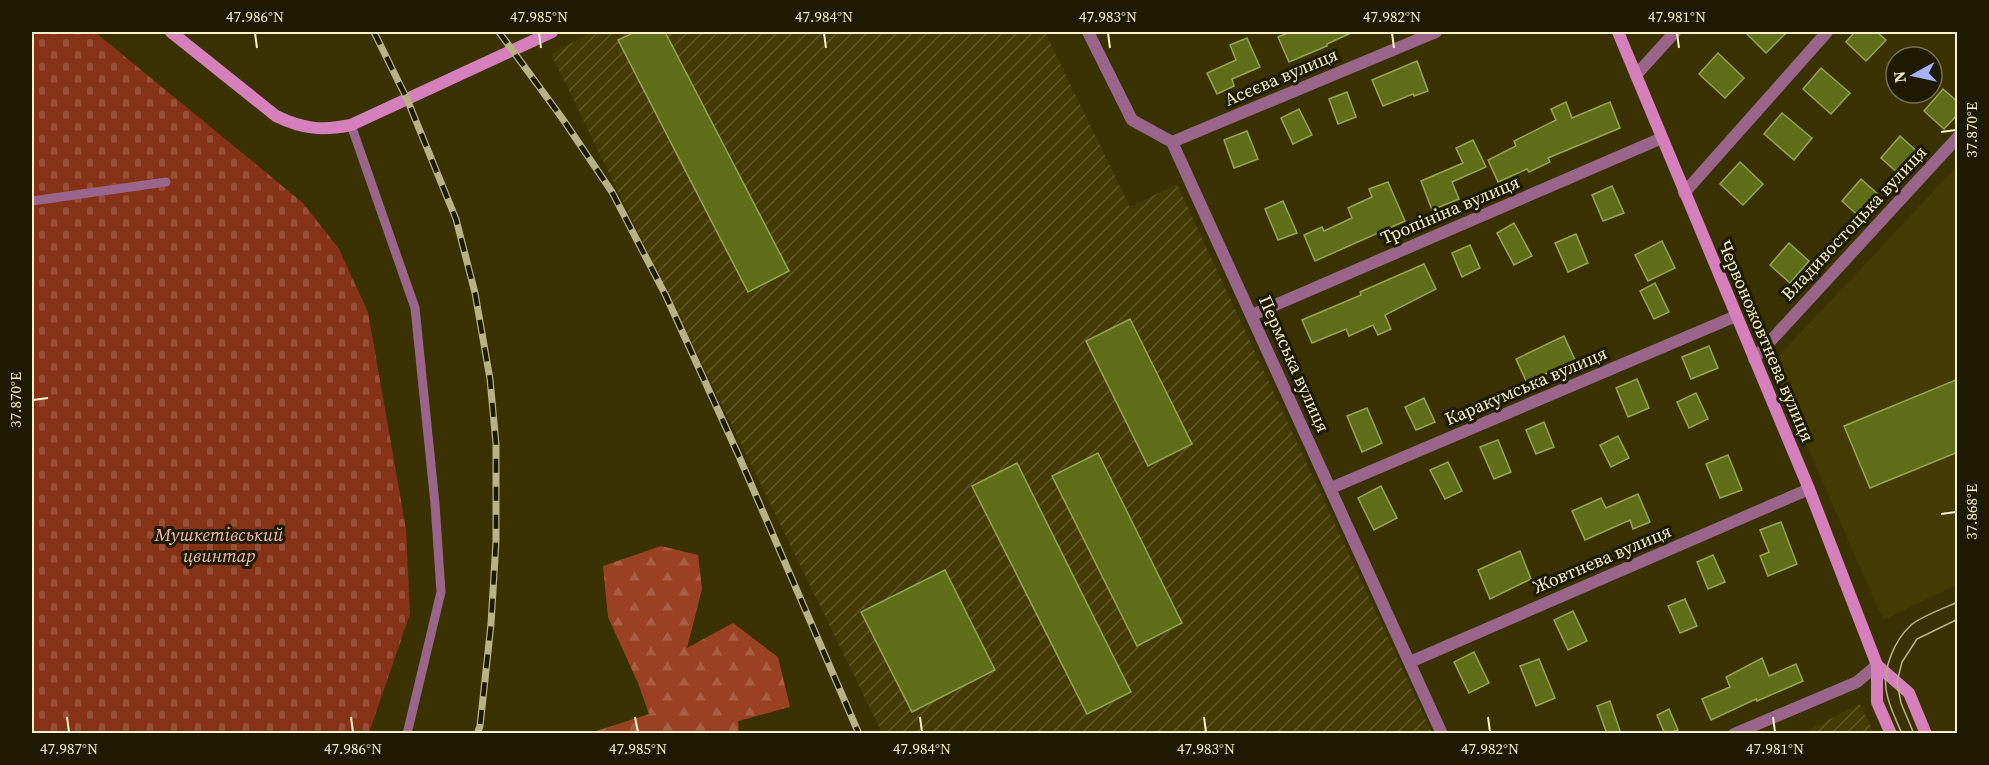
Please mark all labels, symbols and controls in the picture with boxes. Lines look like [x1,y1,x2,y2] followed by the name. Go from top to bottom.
[226,6,284,27] text: 47.986°N
[510,6,568,27] text: 47.985°N
[795,6,853,27] text: 47.984°N
[1079,6,1137,27] text: 47.983°N
[1363,6,1421,27] text: 47.982°N
[1648,6,1706,27] text: 47.981°N
[1220,41,1341,112] street label: Асєєва вулиця
[1884,45,1944,105] north arrow
[1887,69,1911,84] text: N
[1961,102,1982,158] text: 37.870°E
[1775,140,1932,306] street label: Владивостоцька вулиця
[1377,169,1523,250] street label: Тропініна вулиця
[1713,236,1820,446] street label: Червоножовтнева вулиця
[1253,291,1336,436] street label: Пермська вулиця
[1441,340,1611,431] street label: Каракумська вулиця
[5,372,26,428] text: 37.870°E
[1961,484,1982,540] text: 37.868°E
[1529,518,1675,599] street label: Жовтнева вулиця
[154,522,284,568] park label: Мушкетівський цвинтар
[40,738,98,759] text: 47.987°N
[324,738,382,759] text: 47.986°N
[609,738,667,759] text: 47.985°N
[893,738,951,759] text: 47.984°N
[1177,738,1235,759] text: 47.983°N
[1461,738,1519,759] text: 47.982°N
[1746,738,1804,759] text: 47.981°N

